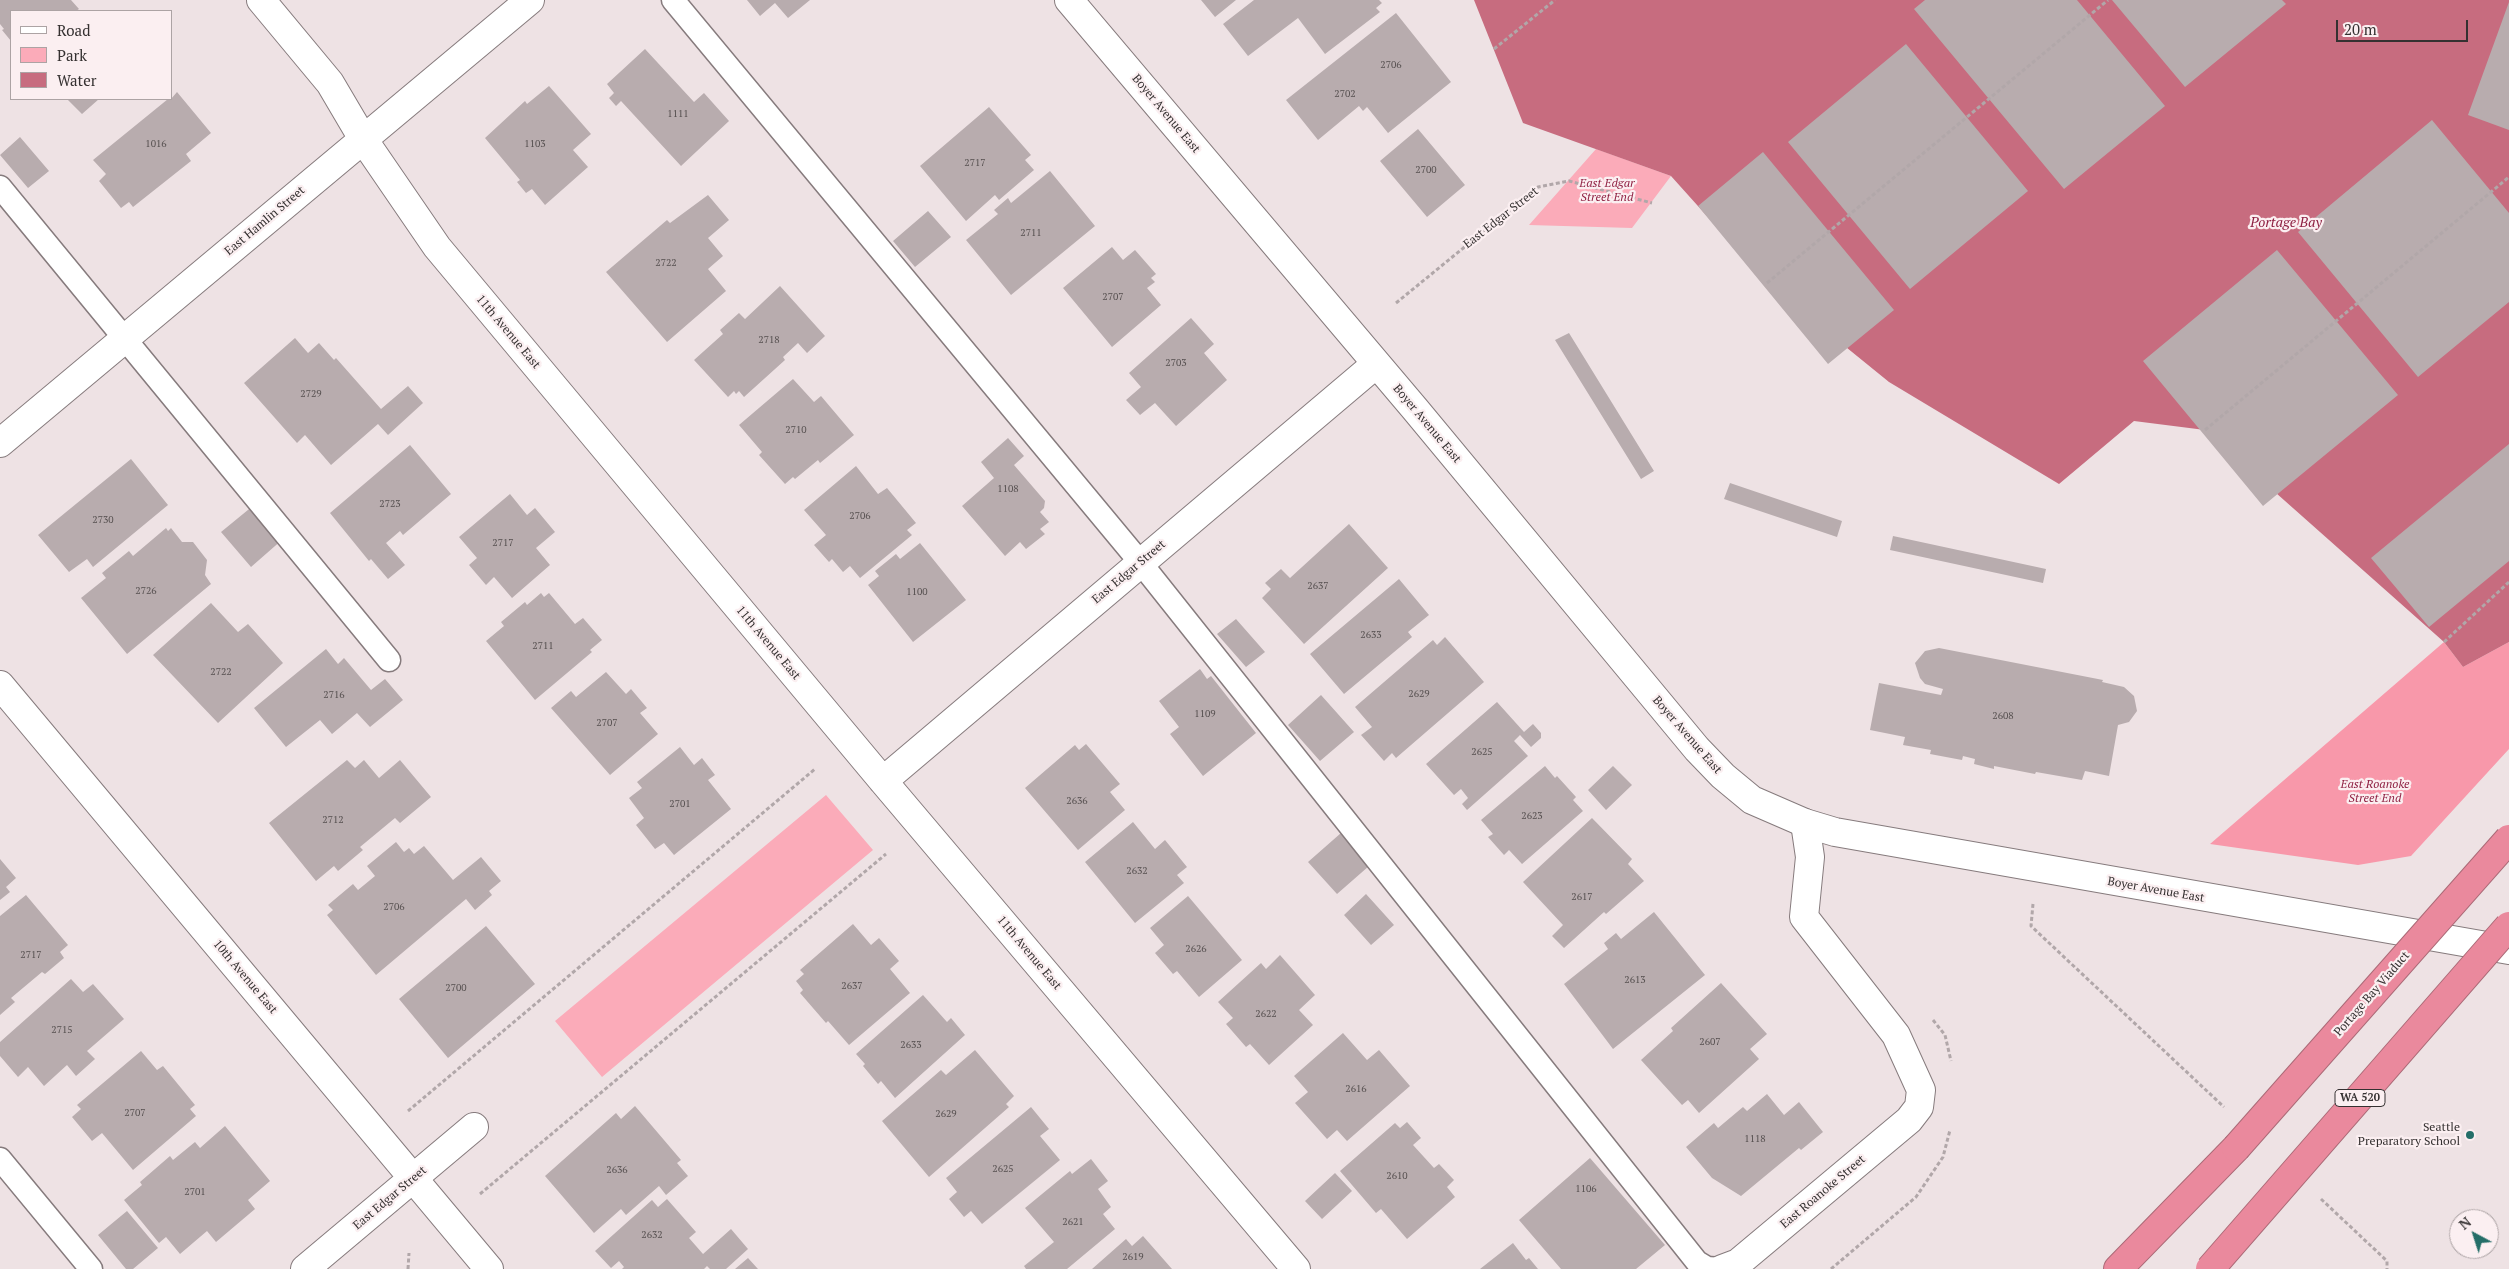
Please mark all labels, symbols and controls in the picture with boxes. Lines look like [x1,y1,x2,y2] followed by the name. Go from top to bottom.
[10,10,172,100] legend
[2339,10,2472,42] scale bar
[2344,19,2377,39] text: 20 m
[57,20,90,40] text: Road
[57,45,87,65] text: Park
[1380,59,1402,71] house number: 2706
[57,70,96,90] text: Water
[1129,72,1203,156] street label: Boyer Avenue East
[1334,88,1356,100] house number: 2702
[667,108,689,120] house number: 1111
[145,138,167,150] house number: 1016
[524,138,546,150] house number: 1103
[964,157,986,169] house number: 2717
[1415,164,1437,176] house number: 2700
[1579,177,1635,205] park label: East Edgar Street End
[222,183,308,259] street label: East Hamlin Street
[1461,184,1541,252] street label: East Edgar Street
[2250,215,2322,231] water label: Portage Bay
[1020,227,1042,239] house number: 2711
[655,257,677,269] house number: 2722
[1102,291,1124,303] house number: 2707
[473,292,543,372] street label: 11th Avenue East
[758,334,780,346] house number: 2718
[1165,357,1187,369] house number: 2703
[1390,382,1464,466] street label: Boyer Avenue East
[300,388,322,400] house number: 2729
[785,424,807,436] house number: 2710
[997,483,1019,495] house number: 1108
[379,498,401,510] house number: 2723
[849,510,871,522] house number: 2706
[92,514,114,526] house number: 2730
[492,537,514,549] house number: 2717
[1089,537,1169,607] street label: East Edgar Street
[1307,580,1329,592] house number: 2637
[135,585,157,597] house number: 2726
[906,586,928,598] house number: 1100
[733,603,803,683] street label: 11th Avenue East
[1360,629,1382,641] house number: 2633
[532,640,554,652] house number: 2711
[210,666,232,678] house number: 2722
[1408,688,1430,700] house number: 2629
[323,689,345,701] house number: 2716
[1649,693,1725,777] street label: Boyer Avenue East
[1194,708,1216,720] house number: 1109
[1992,710,2014,722] house number: 2608
[596,717,618,729] house number: 2707
[1471,746,1493,758] house number: 2625
[2341,778,2409,806] park label: East Roanoke Street End
[1066,795,1088,807] house number: 2636
[669,798,691,810] house number: 2701
[1521,810,1543,822] house number: 2623
[322,814,344,826] house number: 2712
[1126,865,1148,877] house number: 2632
[2106,874,2206,906] street label: Boyer Avenue East
[1571,891,1593,903] house number: 2617
[383,901,405,913] house number: 2706
[994,913,1064,993] street label: 11th Avenue East
[210,937,280,1017] street label: 10th Avenue East
[1185,943,1207,955] house number: 2626
[20,949,42,961] house number: 2717
[2331,949,2413,1039] street label: Portage Bay Viaduct
[1624,974,1646,986] house number: 2613
[841,980,863,992] house number: 2637
[445,982,467,994] house number: 2700
[1255,1008,1277,1020] house number: 2622
[51,1024,73,1036] house number: 2715
[1699,1036,1721,1048] house number: 2607
[900,1039,922,1051] house number: 2633
[1345,1083,1367,1095] house number: 2616
[2335,1090,2385,1106] road number: WA 520
[124,1107,146,1119] house number: 2707
[935,1108,957,1120] house number: 2629
[2358,1121,2460,1149] place label: Seattle Preparatory School
[2464,1129,2476,1141] marker: Seattle Preparatory School
[1744,1133,1766,1145] house number: 1118
[1778,1152,1868,1232] street label: East Roanoke Street
[350,1163,430,1233] street label: East Edgar Street
[992,1163,1014,1175] house number: 2625
[606,1164,628,1176] house number: 2636
[1386,1170,1408,1182] house number: 2610
[1575,1183,1597,1195] house number: 1106
[184,1186,206,1198] house number: 2701
[2449,1209,2499,1259] north arrow
[2455,1212,2475,1234] text: N
[1062,1216,1084,1228] house number: 2621
[641,1229,663,1241] house number: 2632
[1122,1251,1144,1263] house number: 2619

